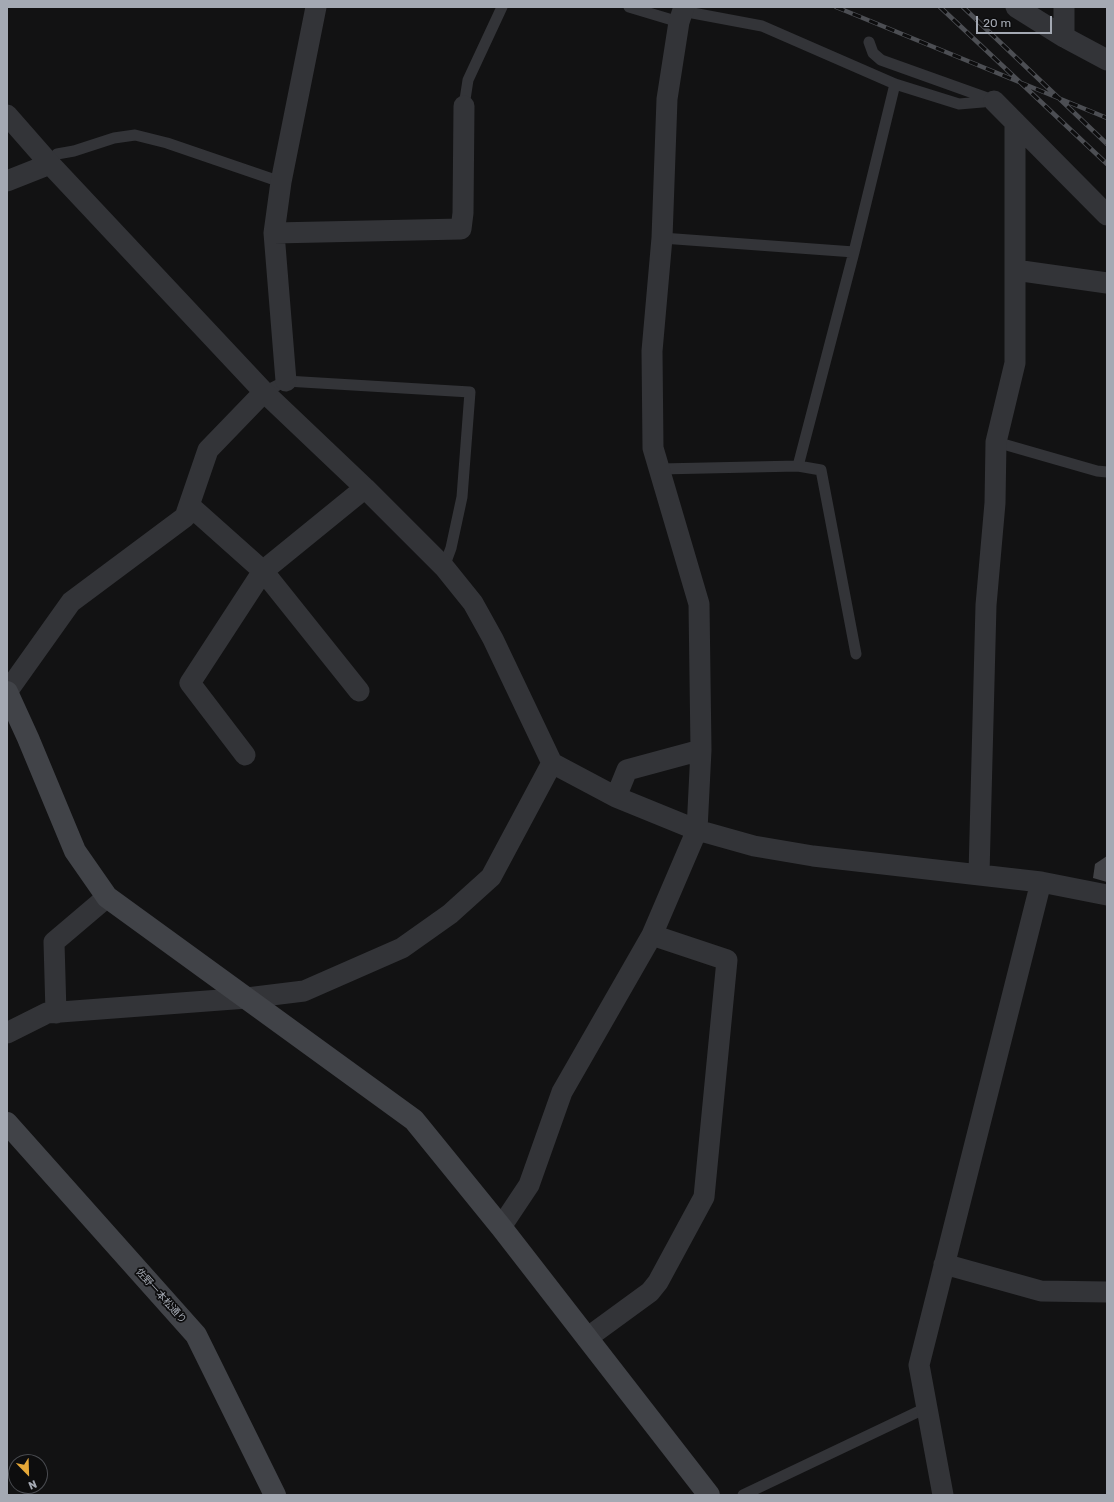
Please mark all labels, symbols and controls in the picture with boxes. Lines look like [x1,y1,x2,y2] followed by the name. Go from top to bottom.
[978,8,1054,34] scale bar
[983,16,1011,30] text: 20 m
[133,1266,189,1326] street label: 佐野一本松通り
[8,1454,48,1494] north arrow
[26,1477,39,1492] text: N

